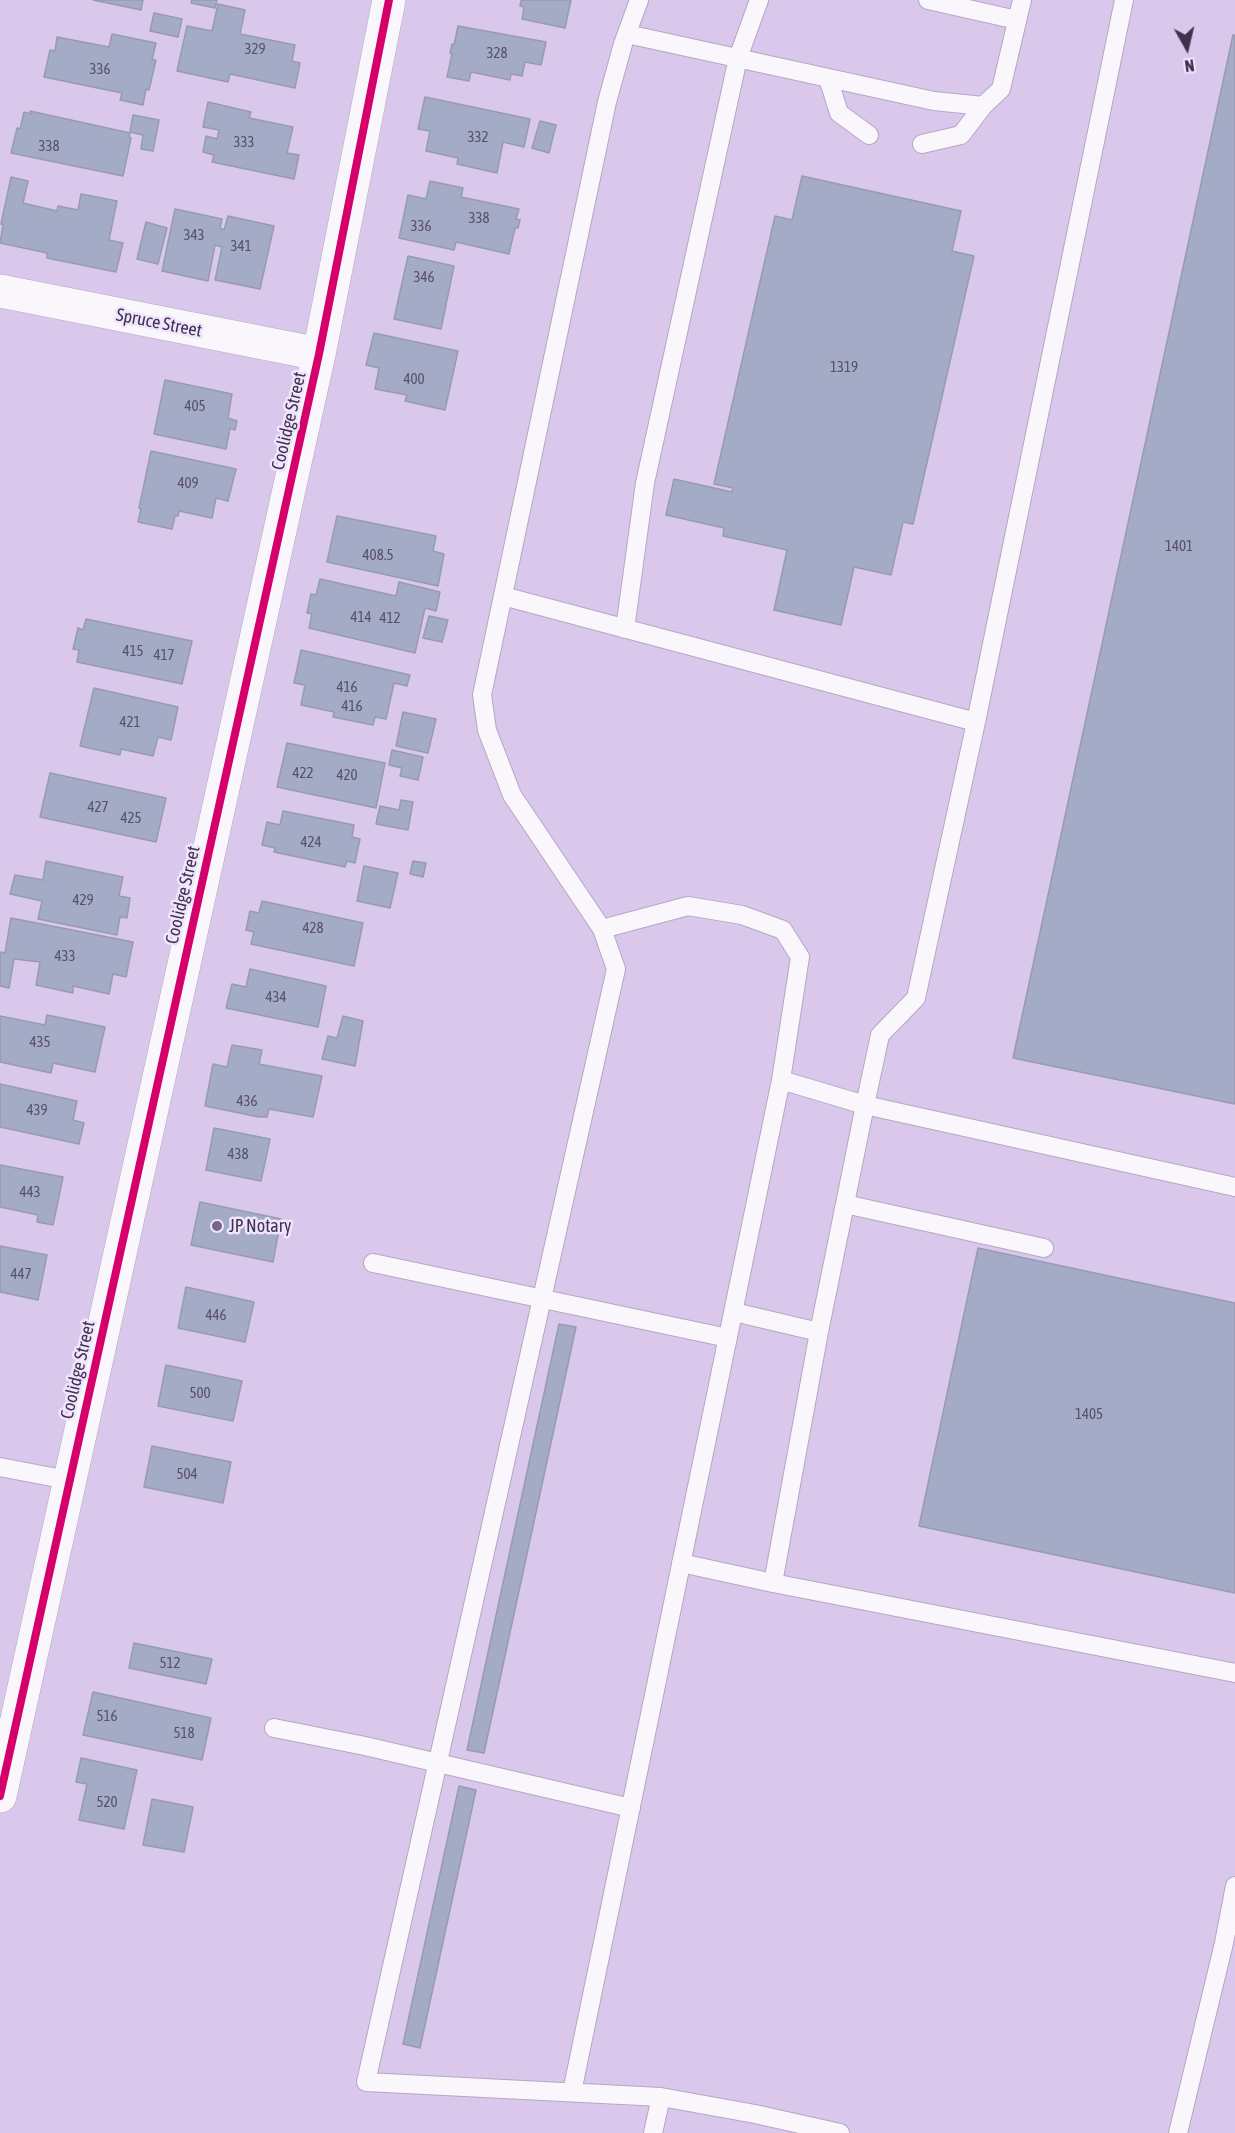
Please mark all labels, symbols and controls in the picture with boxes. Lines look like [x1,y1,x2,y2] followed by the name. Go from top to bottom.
[1157,18,1217,78] north arrow
[244,40,266,58] house number: 329
[486,44,508,62] house number: 328
[1184,56,1195,75] text: N
[89,60,111,78] house number: 336
[467,128,489,146] house number: 332
[233,133,255,151] house number: 333
[38,137,60,155] house number: 338
[468,209,490,227] house number: 338
[410,217,432,235] house number: 336
[183,226,205,244] house number: 343
[230,237,252,255] house number: 341
[413,268,435,286] house number: 346
[114,304,204,342] street label: Spruce Street
[830,358,858,376] house number: 1319
[267,370,311,472] street label: Coolidge Street
[403,370,425,388] house number: 400
[184,397,206,415] house number: 405
[177,474,199,492] house number: 409
[1165,537,1193,555] house number: 1401
[363,546,393,564] house number: 408.5
[350,608,372,626] house number: 414
[379,609,401,627] house number: 412
[122,642,144,660] house number: 415
[153,646,175,664] house number: 417
[336,678,358,696] house number: 416
[341,697,363,715] house number: 416
[119,713,141,731] house number: 421
[292,764,314,782] house number: 422
[336,766,358,784] house number: 420
[87,798,109,816] house number: 427
[120,809,142,827] house number: 425
[300,833,322,851] house number: 424
[161,844,205,946] street label: Coolidge Street
[72,891,94,909] house number: 429
[302,919,324,937] house number: 428
[54,947,76,965] house number: 433
[265,988,287,1006] house number: 434
[29,1033,51,1051] house number: 435
[236,1092,258,1110] house number: 436
[26,1101,48,1119] house number: 439
[227,1145,249,1163] house number: 438
[19,1183,41,1201] house number: 443
[229,1215,291,1237] place label: JP Notary
[210,1219,224,1233] marker: JP Notary
[10,1265,32,1283] house number: 447
[205,1306,227,1324] house number: 446
[56,1319,100,1421] street label: Coolidge Street
[189,1384,211,1402] house number: 500
[1075,1405,1103,1423] house number: 1405
[176,1465,198,1483] house number: 504
[159,1654,181,1672] house number: 512
[96,1707,118,1725] house number: 516
[173,1724,195,1742] house number: 518
[96,1793,118,1811] house number: 520

